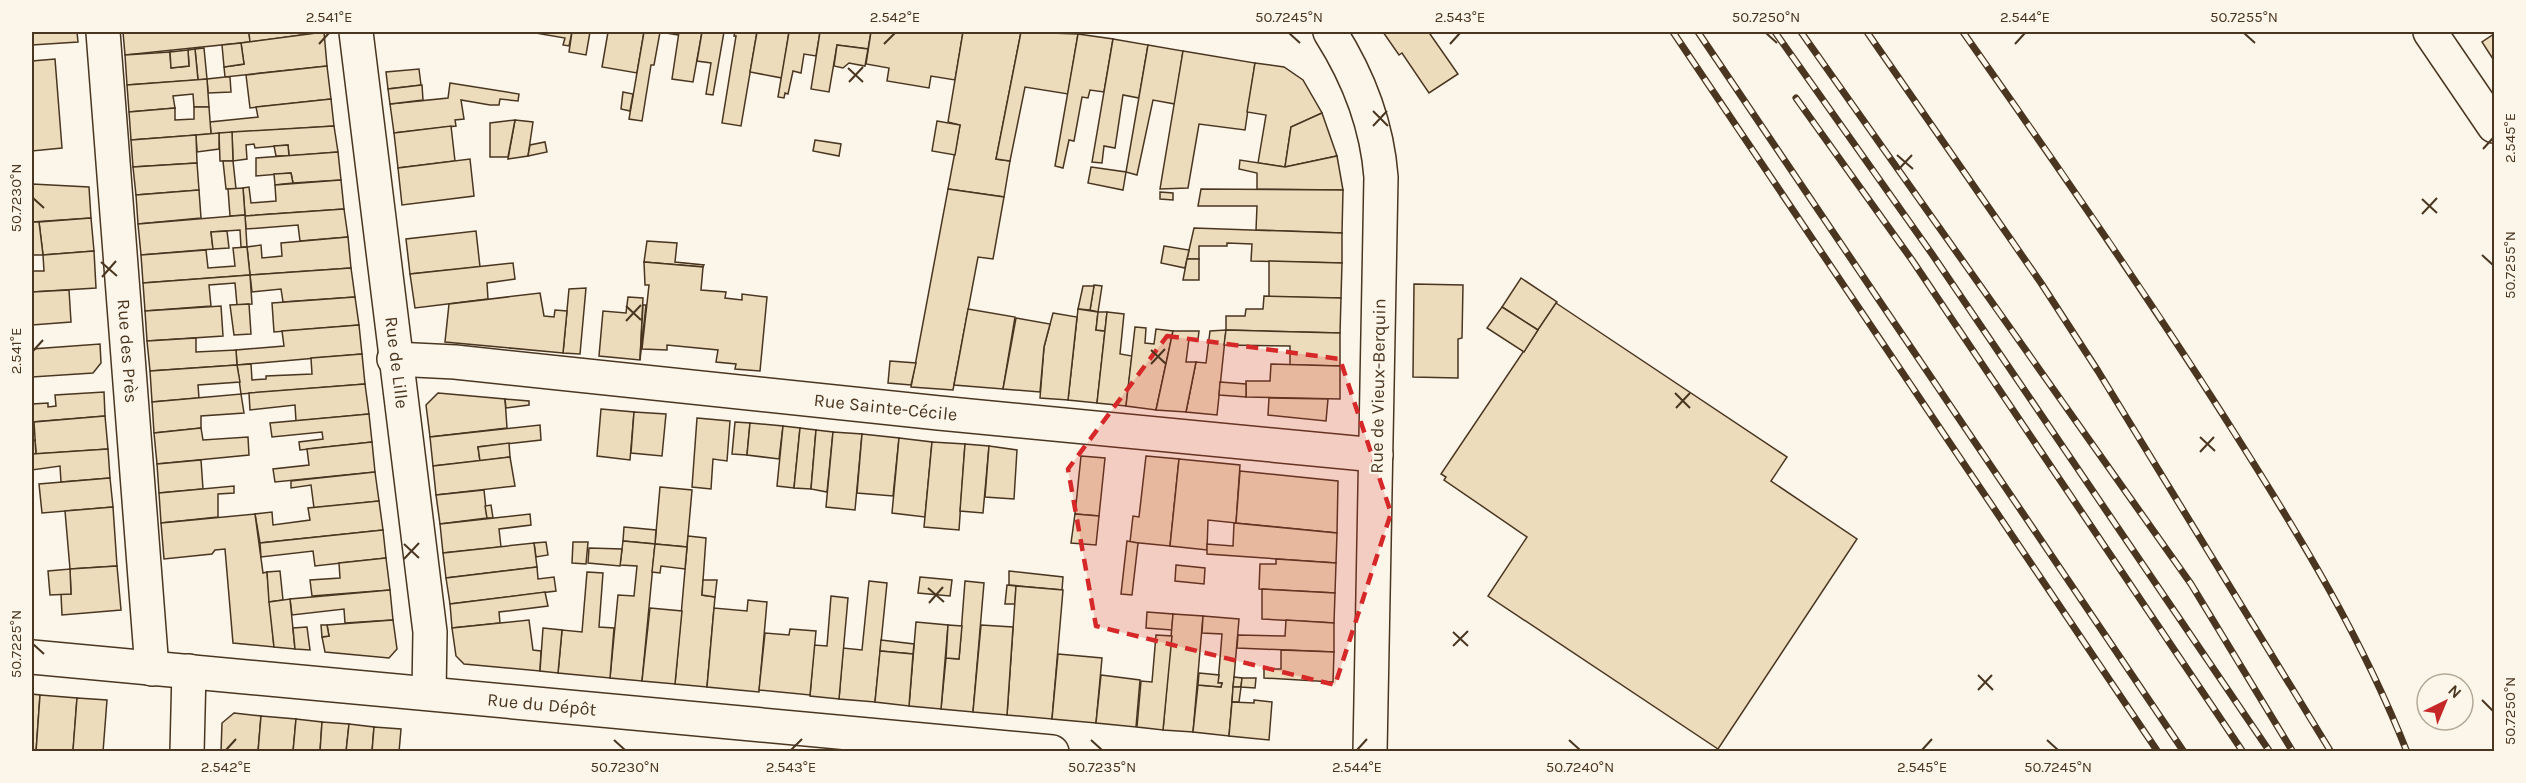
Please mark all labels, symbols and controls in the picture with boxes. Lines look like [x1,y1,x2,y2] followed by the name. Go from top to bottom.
[306,8,352,26] text: 2.541°E
[870,8,920,26] text: 2.542°E
[1255,8,1323,26] text: 50.7245°N
[1435,8,1485,26] text: 2.543°E
[1732,8,1800,26] text: 50.7250°N
[2000,8,2050,26] text: 2.544°E
[2210,8,2278,26] text: 50.7255°N
[2501,113,2519,163] text: 2.545°E
[7,164,25,232] text: 50.7230°N
[2501,231,2519,299] text: 50.7255°N
[113,298,143,404] street label: Rue des Près
[1365,298,1391,474] street label: Rue de Vieux-Berquin
[380,315,413,410] street label: Rue de Lille
[7,328,25,374] text: 2.541°E
[813,389,958,426] street label: Rue Sainte-Cécile
[7,610,25,678] text: 50.7225°N
[2415,672,2475,732] north arrow
[2501,677,2519,745] text: 50.7250°N
[2444,681,2466,702] text: N
[486,688,598,721] street label: Rue du Dépôt
[201,758,251,776] text: 2.542°E
[591,758,659,776] text: 50.7230°N
[766,758,816,776] text: 2.543°E
[1068,758,1136,776] text: 50.7235°N
[1332,758,1382,776] text: 2.544°E
[1546,758,1614,776] text: 50.7240°N
[1897,758,1947,776] text: 2.545°E
[2024,758,2092,776] text: 50.7245°N

